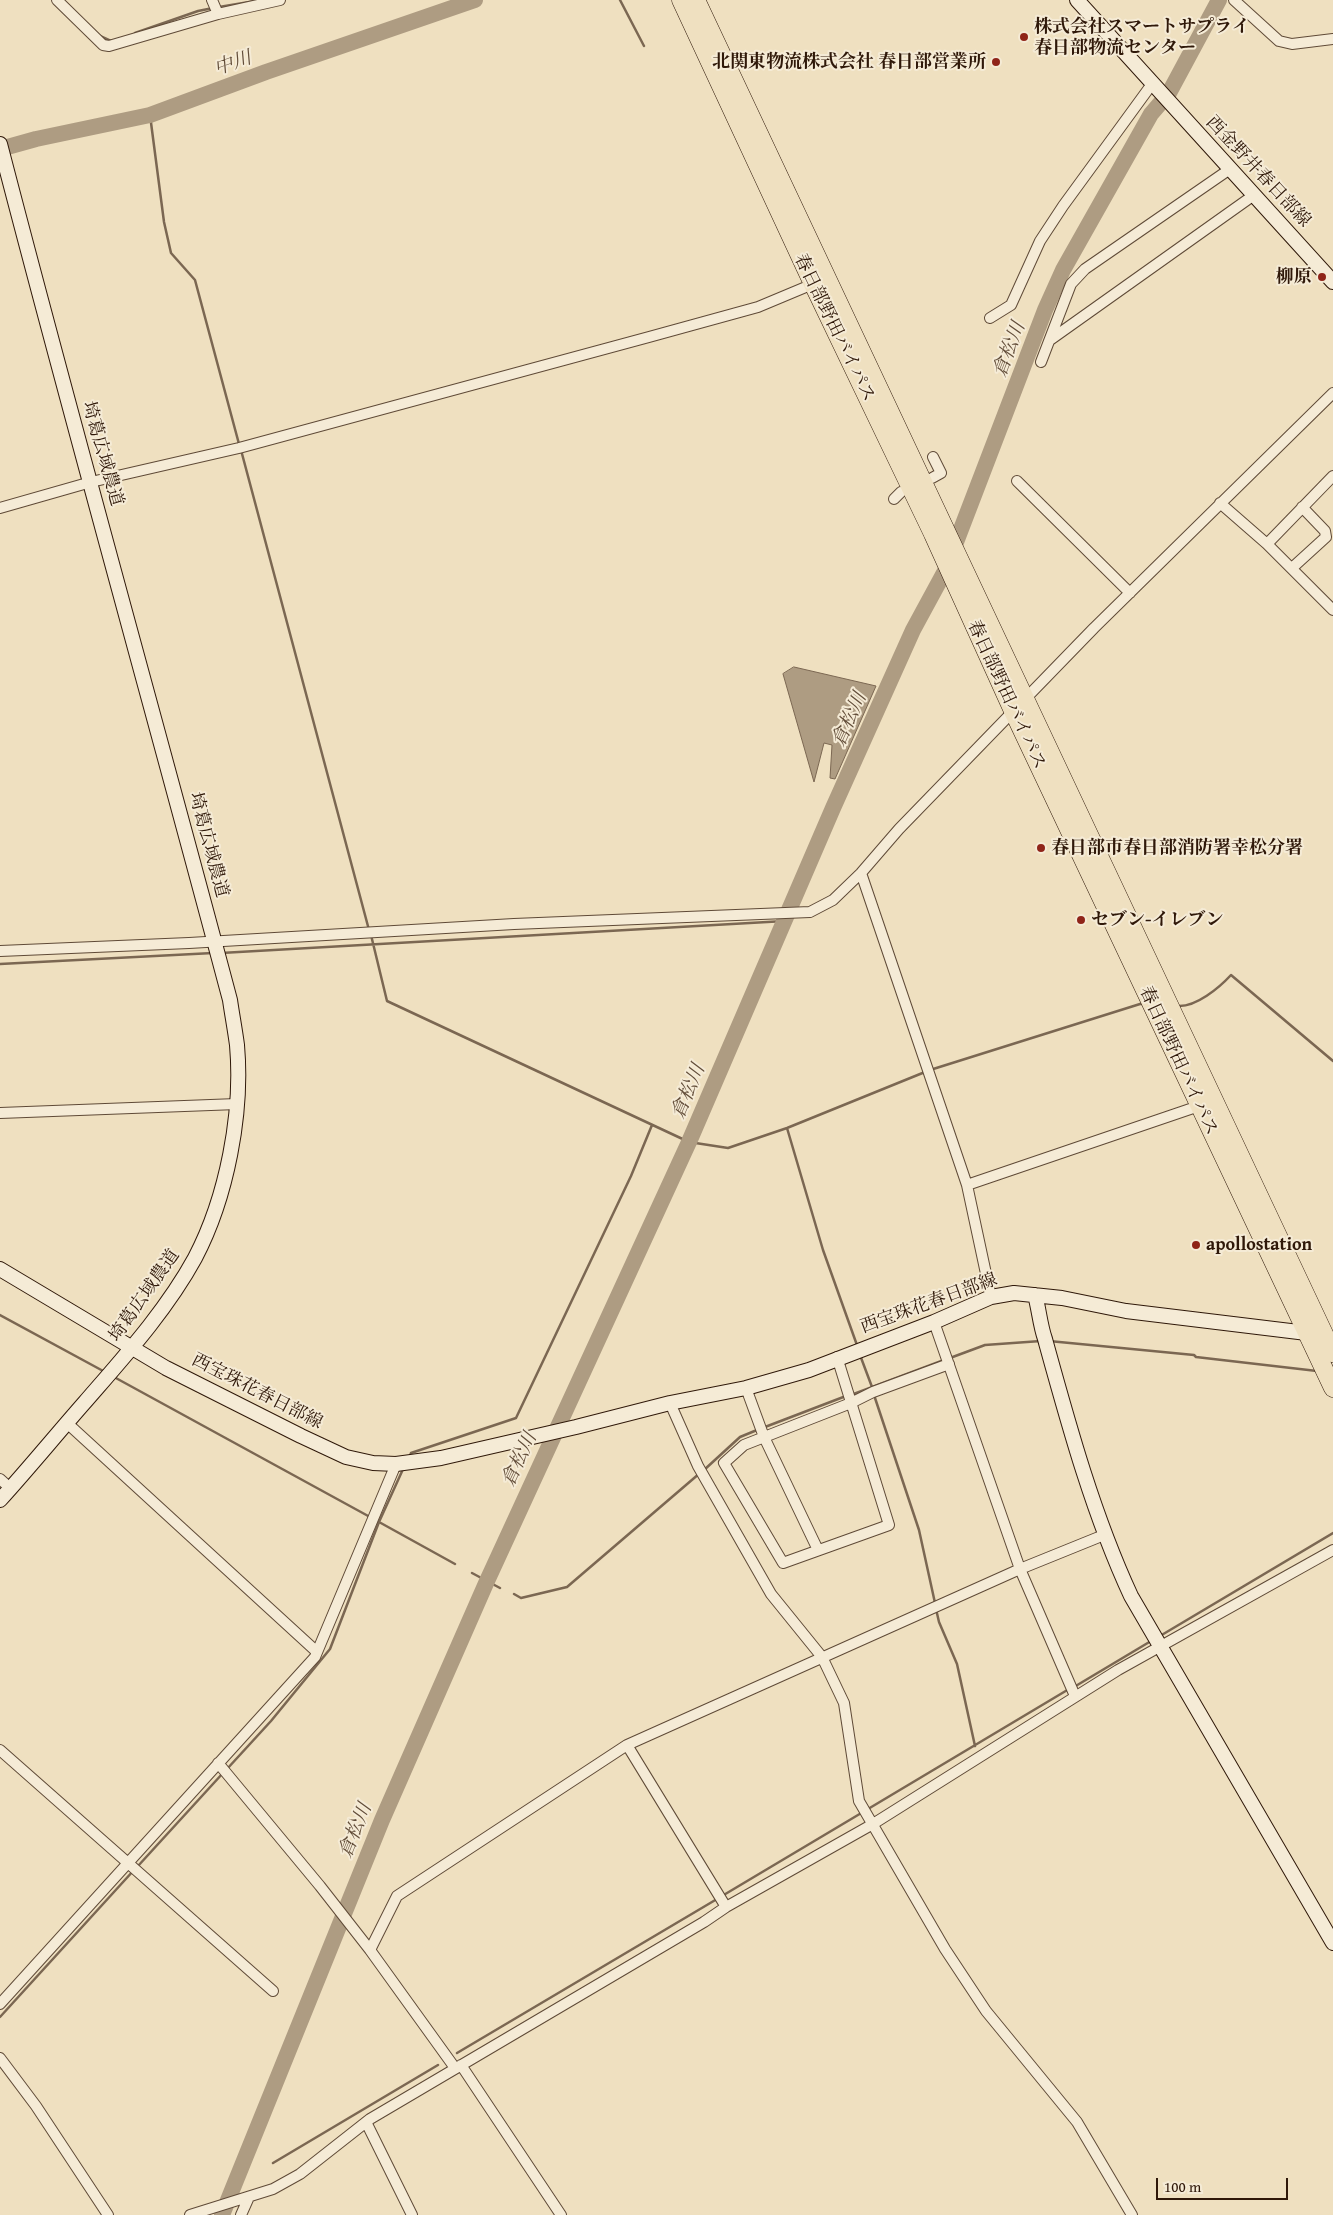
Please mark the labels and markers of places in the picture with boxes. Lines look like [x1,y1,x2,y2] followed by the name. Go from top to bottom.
[1034,16,1250,58] place label: 株式会社スマートサプライ 春日部物流センター
[1018,31,1030,43] marker: 株式会社スマートサプライ 春日部物流センター
[712,51,986,73] place label: 北関東物流株式会社 春日部営業所
[990,56,1002,68] marker: 北関東物流株式会社 春日部営業所
[1276,266,1312,288] place label: 柳原
[1316,271,1328,283] marker: 柳原
[1051,837,1303,859] place label: 春日部市春日部消防署幸松分署
[1035,842,1047,854] marker: 春日部市春日部消防署幸松分署
[1091,909,1224,931] place label: セブン-イレブン
[1075,914,1087,926] marker: セブン-イレブン
[1206,1234,1312,1256] place label: apollostation
[1190,1239,1202,1251] marker: apollostation

